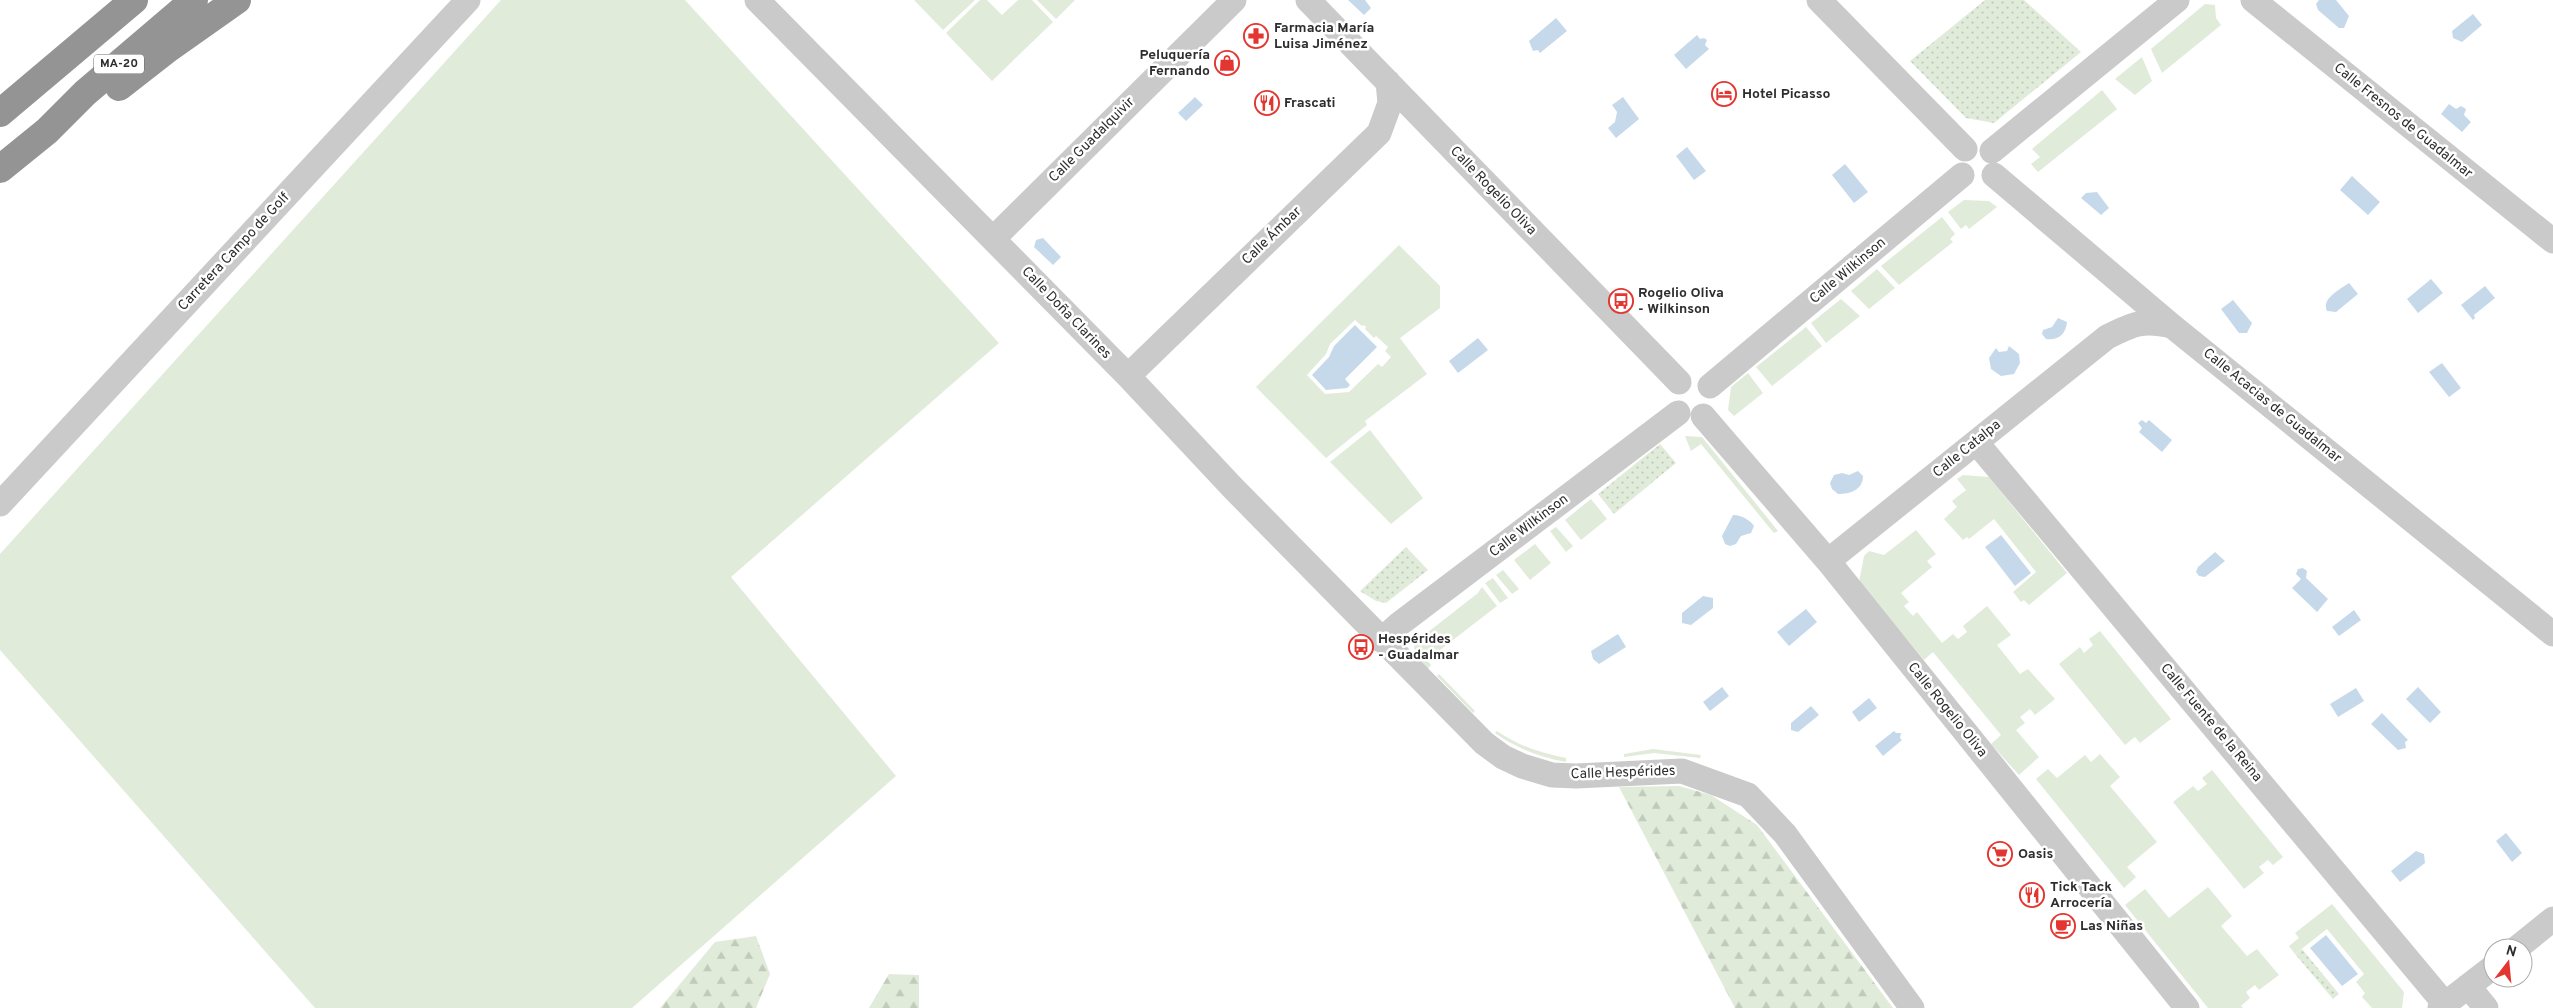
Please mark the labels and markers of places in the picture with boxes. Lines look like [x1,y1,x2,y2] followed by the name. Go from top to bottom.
[1274,20,1374,53] place label: Farmacia María Luisa Jiménez
[1243,23,1269,49] pharmacy icon: Farmacia María Luisa Jiménez
[1140,47,1210,80] place label: Peluquería Fernando
[1214,50,1240,76] shop icon: Peluquería Fernando
[1711,81,1737,107] hotel icon: Hotel Picasso
[1742,86,1831,103] place label: Hotel Picasso
[1254,90,1280,116] restaurant icon: Frascati
[1284,95,1336,112] place label: Frascati
[1638,285,1724,318] place label: Rogelio Oliva - Wilkinson
[1608,288,1634,314] bus stop icon: Rogelio Oliva - Wilkinson
[1378,631,1459,664] place label: Hespérides - Guadalmar
[1348,634,1374,660] bus stop icon: Hespérides - Guadalmar
[1987,841,2013,867] supermarket icon: Oasis
[2018,846,2054,863] place label: Oasis
[2050,879,2112,912] place label: Tick Tack Arrocería
[2019,882,2045,908] restaurant icon: Tick Tack Arrocería
[2050,913,2076,939] cafe icon: Las Niñas
[2080,918,2143,935] place label: Las Niñas

